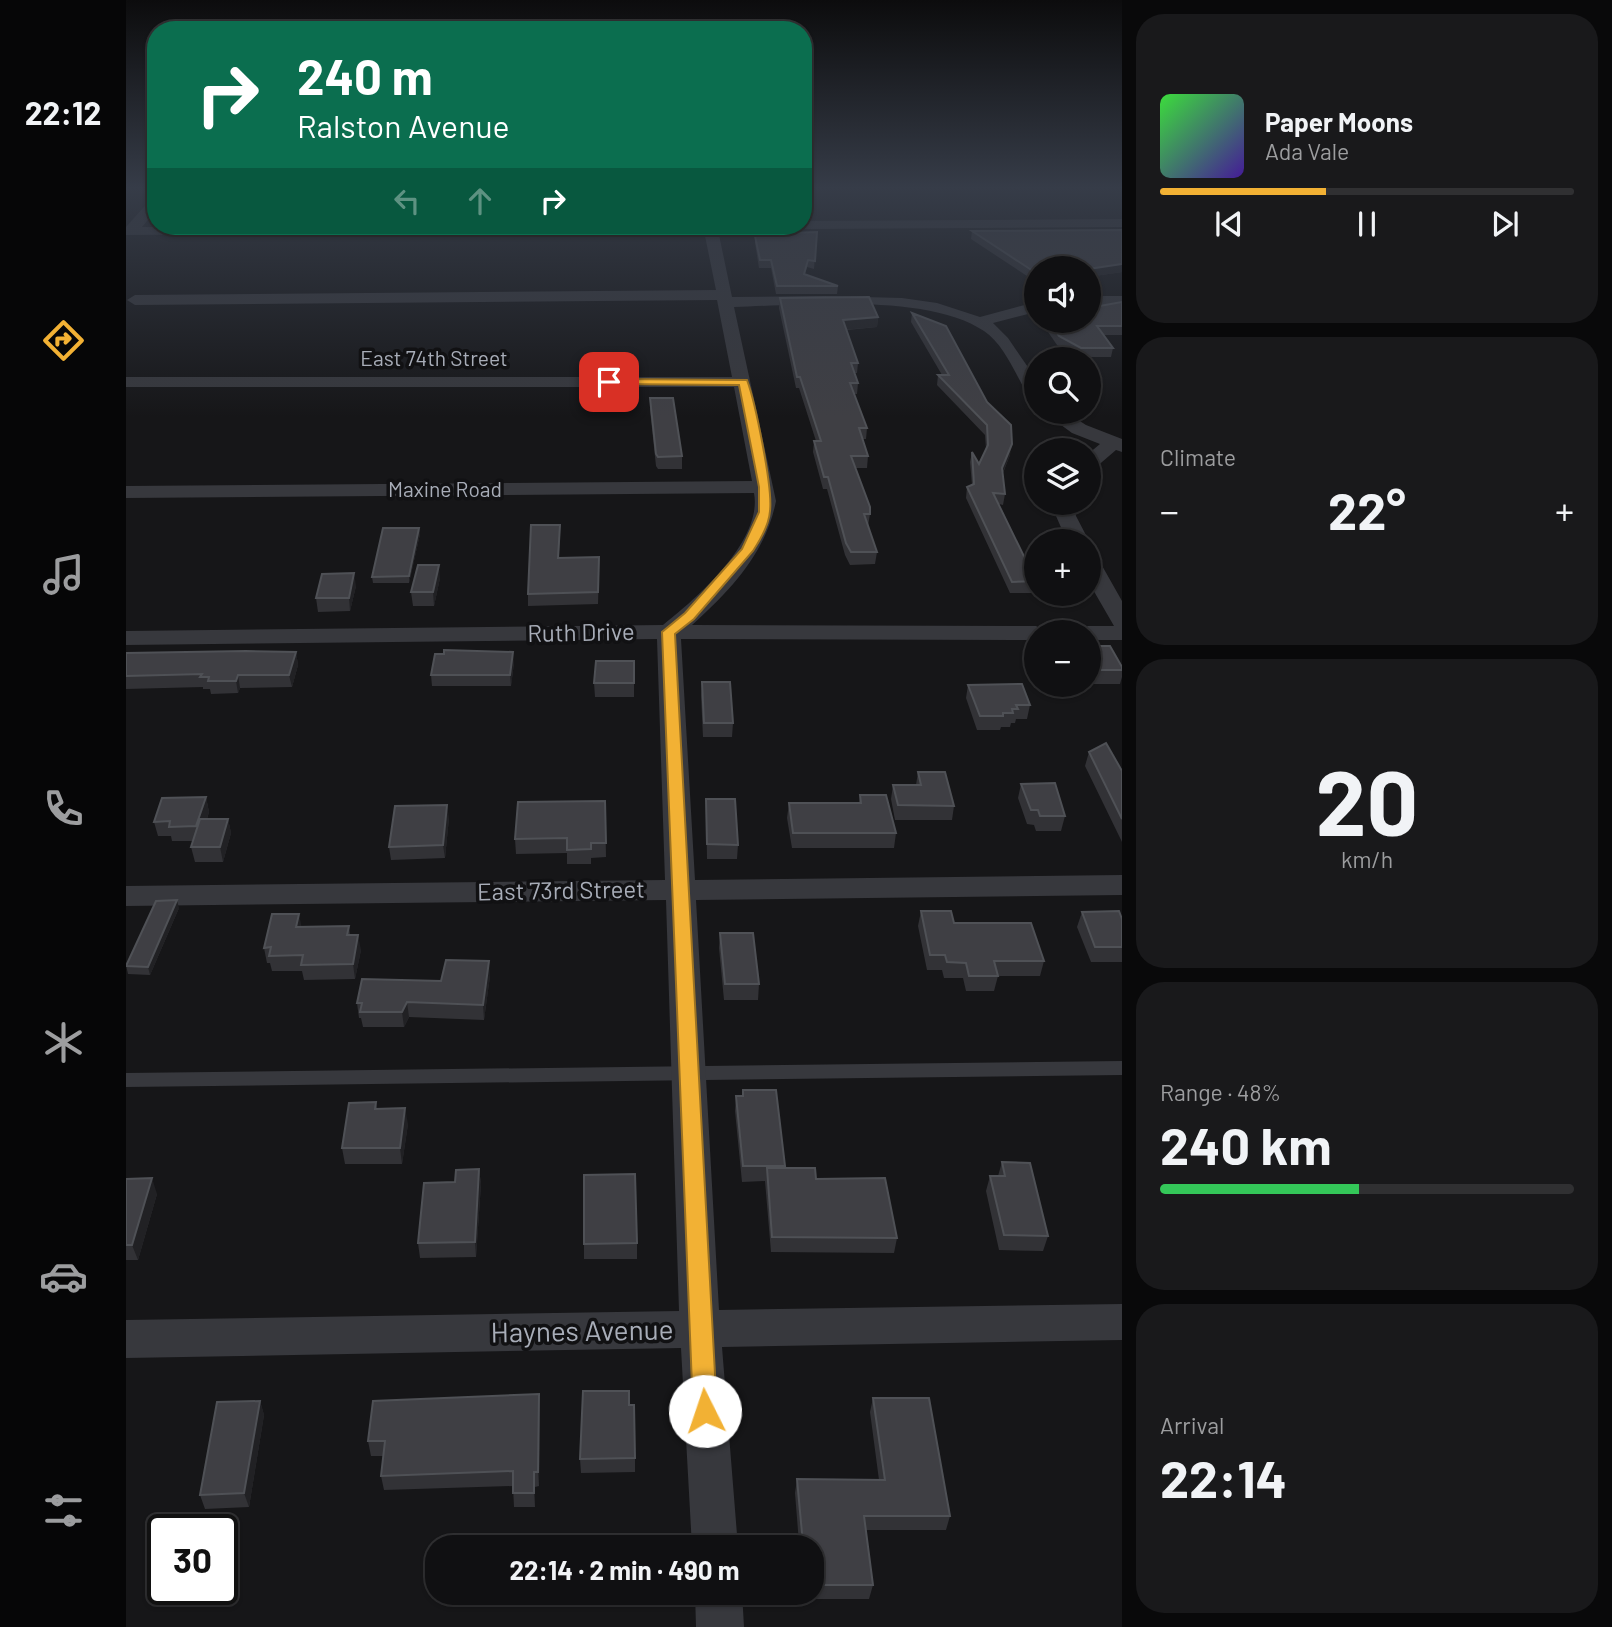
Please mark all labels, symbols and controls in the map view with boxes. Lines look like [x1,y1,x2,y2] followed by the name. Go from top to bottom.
[297,46,433,105] text: 240 m
[182,49,273,140] icon: right
[25,93,101,131] text: 22:12
[297,106,510,144] text: Ralston Avenue
[1265,106,1413,137] text: Paper Moons
[1265,137,1349,165] text: Ada Vale
[388,182,426,220] icon: left
[461,182,499,220] icon: ahead
[534,182,572,220] icon: right
[1210,205,1248,243] icon: previous
[1348,205,1386,243] icon: pause
[1486,205,1524,243] icon: next
[1024,256,1101,697] map controls
[1024,256,1101,333] button: sound
[39,316,88,365] icon: directions
[360,345,508,370] street label: East 74th Street
[1024,347,1101,424] button: search
[579,352,639,412] pin
[590,363,628,401] icon: arrive
[1024,438,1101,515] button: layers
[1160,443,1236,471] text: Climate
[388,476,502,501] street label: Maxine Road
[1328,478,1406,540] text: 22°
[1160,487,1179,533] text: −
[1555,487,1574,533] text: +
[1024,529,1101,606] button: +
[39,550,88,599] icon: music
[527,616,635,647] street label: Ruth Drive
[1024,620,1101,697] button: −
[1316,745,1418,854] text: 20
[39,784,88,833] icon: phone
[1341,845,1393,873] text: km/h
[477,874,645,905] street label: East 73rd Street
[39,1018,88,1067] icon: climate
[1160,1078,1281,1106] text: Range · 48%
[1160,1113,1332,1175] text: 240 km
[39,1252,88,1301] icon: car
[490,1311,674,1349] street label: Haynes Avenue
[668,1374,742,1448] position arrow
[1160,1411,1224,1439] text: Arrival
[1160,1446,1287,1508] text: 22:14
[39,1486,88,1535] icon: filters
[147,1514,238,1605] speed limit sign: 30
[509,1554,740,1585] text: 22:14 · 2 min · 490 m

